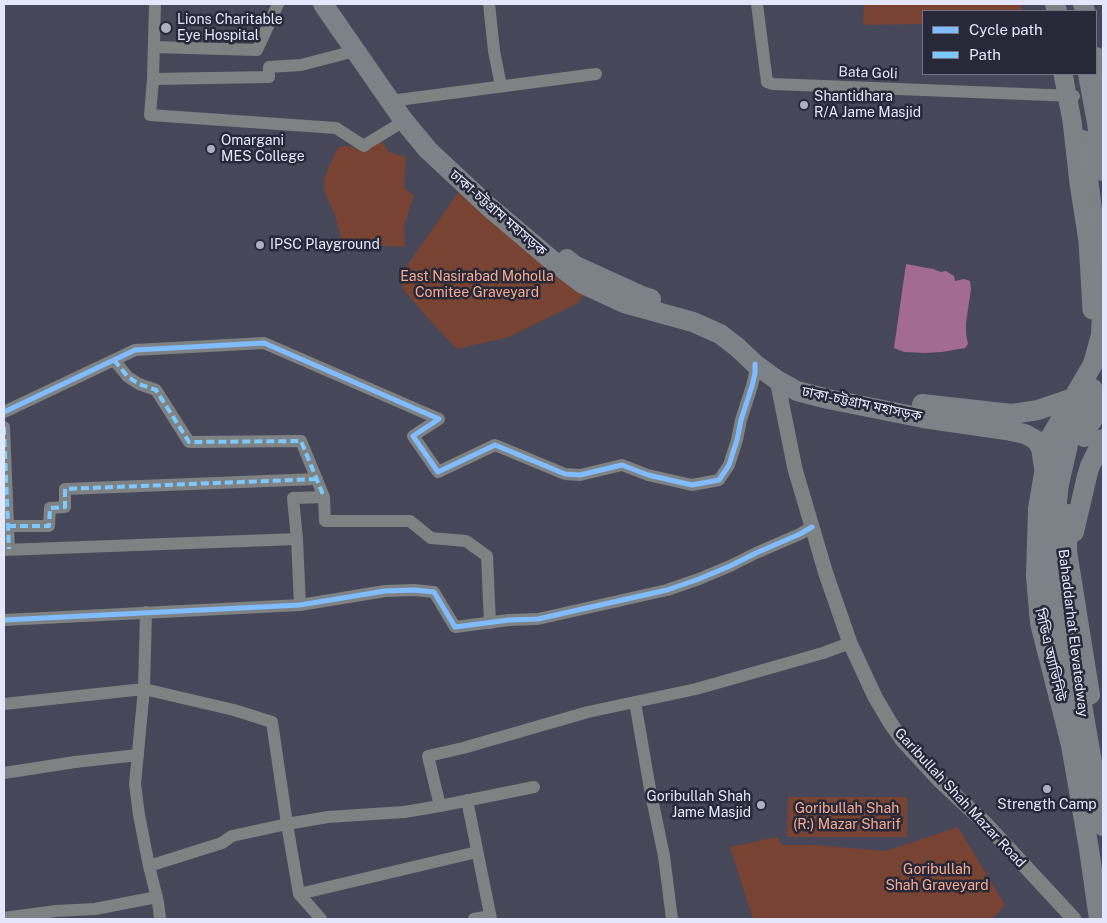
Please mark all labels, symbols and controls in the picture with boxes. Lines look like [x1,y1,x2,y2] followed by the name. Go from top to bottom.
[922,10,1097,75] legend
[177,12,283,44] place label: Lions Charitable Eye Hospital
[159,21,173,35] marker: Lions Charitable Eye Hospital
[969,21,1043,38] text: Cycle path
[969,46,1001,63] text: Path
[838,64,898,82] street label: Bata Goli
[814,89,921,121] place label: Shantidhara R/A Jame Masjid
[798,99,810,111] marker: Shantidhara R/A Jame Masjid
[221,133,305,166] place label: Omargani MES College
[205,143,217,155] marker: Omargani MES College
[446,167,550,259] street label: ঢাকা-চট্টগ্রাম মহাসড়ক
[270,237,380,253] place label: IPSC Playground
[254,239,266,251] marker: IPSC Playground
[400,269,554,302] park label: East Nasirabad Moholla Comitee Graveyard
[800,383,924,425] street label: ঢাকা-চট্টগ্রাম মহাসড়ক
[1054,548,1092,718] street label: Bahaddarhat Elevatedway
[1031,607,1069,703] street label: সিডিএ অ্যাভিনিউ
[891,725,1029,871] street label: Garibullah Shah Mazar Road
[1041,783,1053,795] marker: Strength Camp
[647,789,751,822] place label: Goribullah Shah Jame Masjid
[997,797,1097,813] place label: Strength Camp
[755,799,767,811] marker: Goribullah Shah Jame Masjid
[793,801,901,834] park label: Goribullah Shah (R:) Mazar Sharif
[885,862,989,894] park label: Goribullah Shah Graveyard

